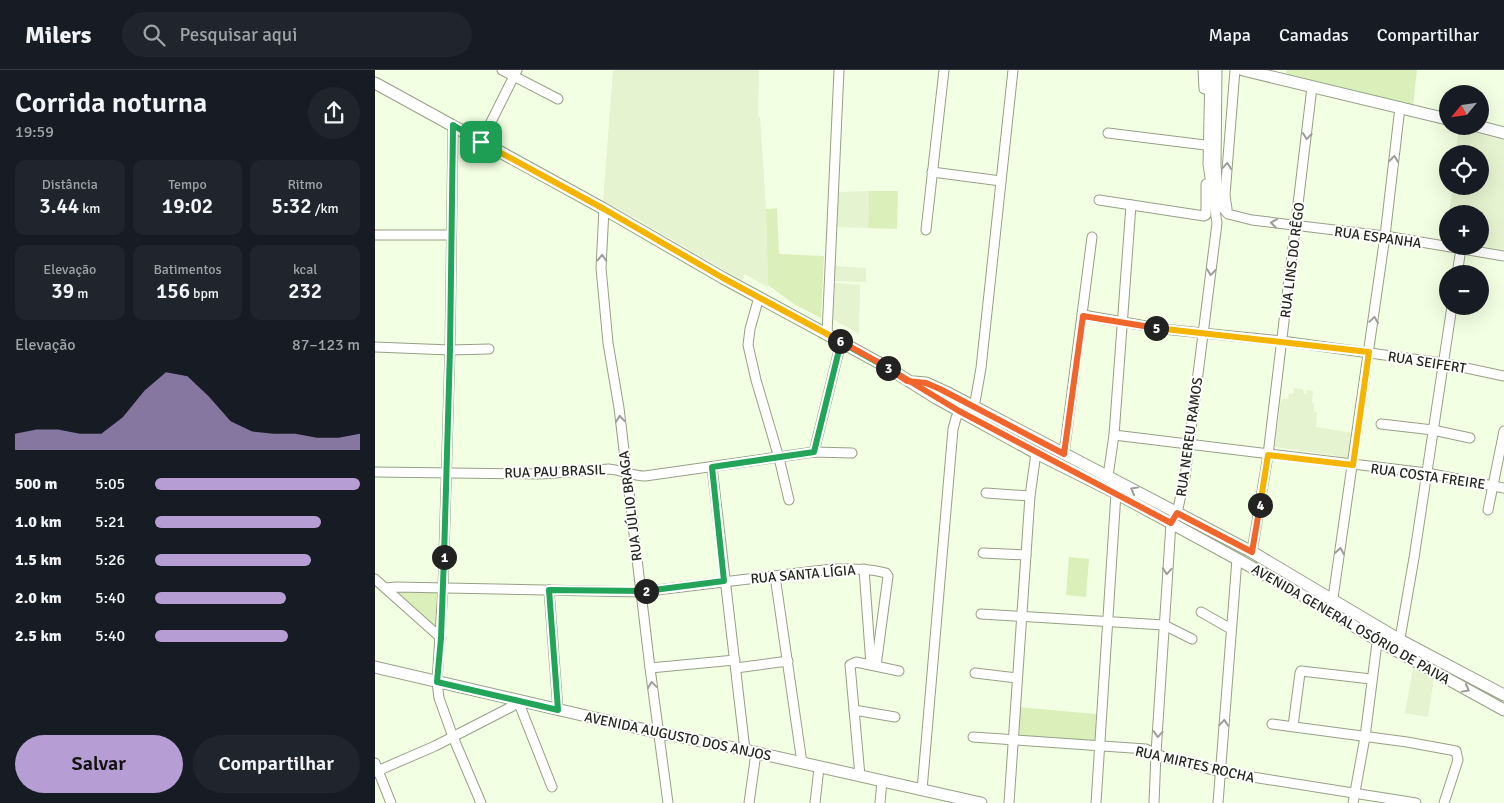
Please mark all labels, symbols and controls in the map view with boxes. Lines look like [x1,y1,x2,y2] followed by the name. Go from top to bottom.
[122,12,472,57] search box
[25,20,92,50] text: Milers
[140,21,168,49] icon: search
[180,23,297,47] text: Pesquisar aqui
[1209,24,1251,46] text: Mapa
[1279,24,1349,46] text: Camadas
[1377,24,1479,46] text: Compartilhar
[1439,85,1489,135] north arrow
[1439,85,1489,315] map controls
[15,86,207,120] text: Corrida noturna
[308,87,360,139] button: share
[460,121,502,163] pin
[15,122,54,142] text: 19:59
[467,128,495,156] icon: arrive
[1302,132,1313,140] one-way arrow
[1439,145,1489,195] button: locate
[1388,155,1399,163] one-way arrow
[1221,162,1232,170] one-way arrow
[42,176,98,193] text: Distância
[168,176,207,193] text: Tempo
[287,176,323,193] text: Ritmo
[39,193,79,219] text: 3.44
[162,193,213,219] text: 19:02
[272,193,312,219] text: 5:32
[79,200,100,217] text: km
[312,200,339,217] text: /km
[1277,201,1308,319] street label: RUA LINS DO RÊGO
[1439,205,1489,255] button: +
[1270,218,1278,229] one-way arrow
[1333,223,1423,252] street label: RUA ESPANHA
[597,254,607,262] one-way arrow
[43,261,96,278] text: Elevação
[153,261,222,278] text: Batimentos
[293,261,317,278] text: kcal
[1439,265,1489,315] button: −
[1206,268,1217,276] one-way arrow
[51,278,74,304] text: 39
[156,278,190,304] text: 156
[288,278,322,304] text: 232
[74,285,88,302] text: m
[190,285,219,302] text: bpm
[1143,316,1169,340] pin: 5
[1368,316,1378,325] one-way arrow
[1153,320,1160,337] text: 5
[827,328,853,354] pin: 6
[837,333,844,350] text: 6
[15,335,76,355] text: Elevação
[292,335,360,355] text: 87–123 m
[1387,348,1467,377] street label: RUA SEIFERT
[875,356,901,380] pin: 3
[885,360,892,377] text: 3
[1173,376,1206,498] street label: RUA NEREU RAMOS
[615,415,626,423] one-way arrow
[615,449,646,562] street label: RUA JÚLIO BRAGA
[1369,460,1486,493] street label: RUA COSTA FREIRE
[504,461,606,482] street label: RUA PAU BRASIL
[15,474,57,494] text: 500 m
[95,474,125,494] text: 5:05
[1131,486,1140,496] one-way arrow
[1247,492,1273,518] pin: 4
[1257,497,1264,514] text: 4
[15,512,62,532] text: 1.0 km
[95,512,125,532] text: 5:21
[431,544,457,570] pin: 1
[1335,546,1345,555] one-way arrow
[441,549,448,566] text: 1
[15,550,62,570] text: 1.5 km
[95,550,125,570] text: 5:26
[750,561,857,588] street label: RUA SANTA LÍGIA
[1249,561,1453,689] street label: AVENIDA GENERAL OSÓRIO DE PAIVA
[1162,568,1173,576] one-way arrow
[633,578,659,604] pin: 2
[643,583,650,600] text: 2
[15,588,62,608] text: 2.0 km
[95,588,125,608] text: 5:40
[15,626,62,646] text: 2.5 km
[95,626,125,646] text: 5:40
[648,681,658,689] one-way arrow
[1460,683,1469,693] one-way arrow
[583,708,773,765] street label: AVENIDA AUGUSTO DOS ANJOS
[1219,719,1230,727] one-way arrow
[1152,730,1163,738] one-way arrow
[15,735,183,793] button: Salvar
[193,735,360,793] button: Compartilhar
[1133,742,1257,787] street label: RUA MIRTES ROCHA

